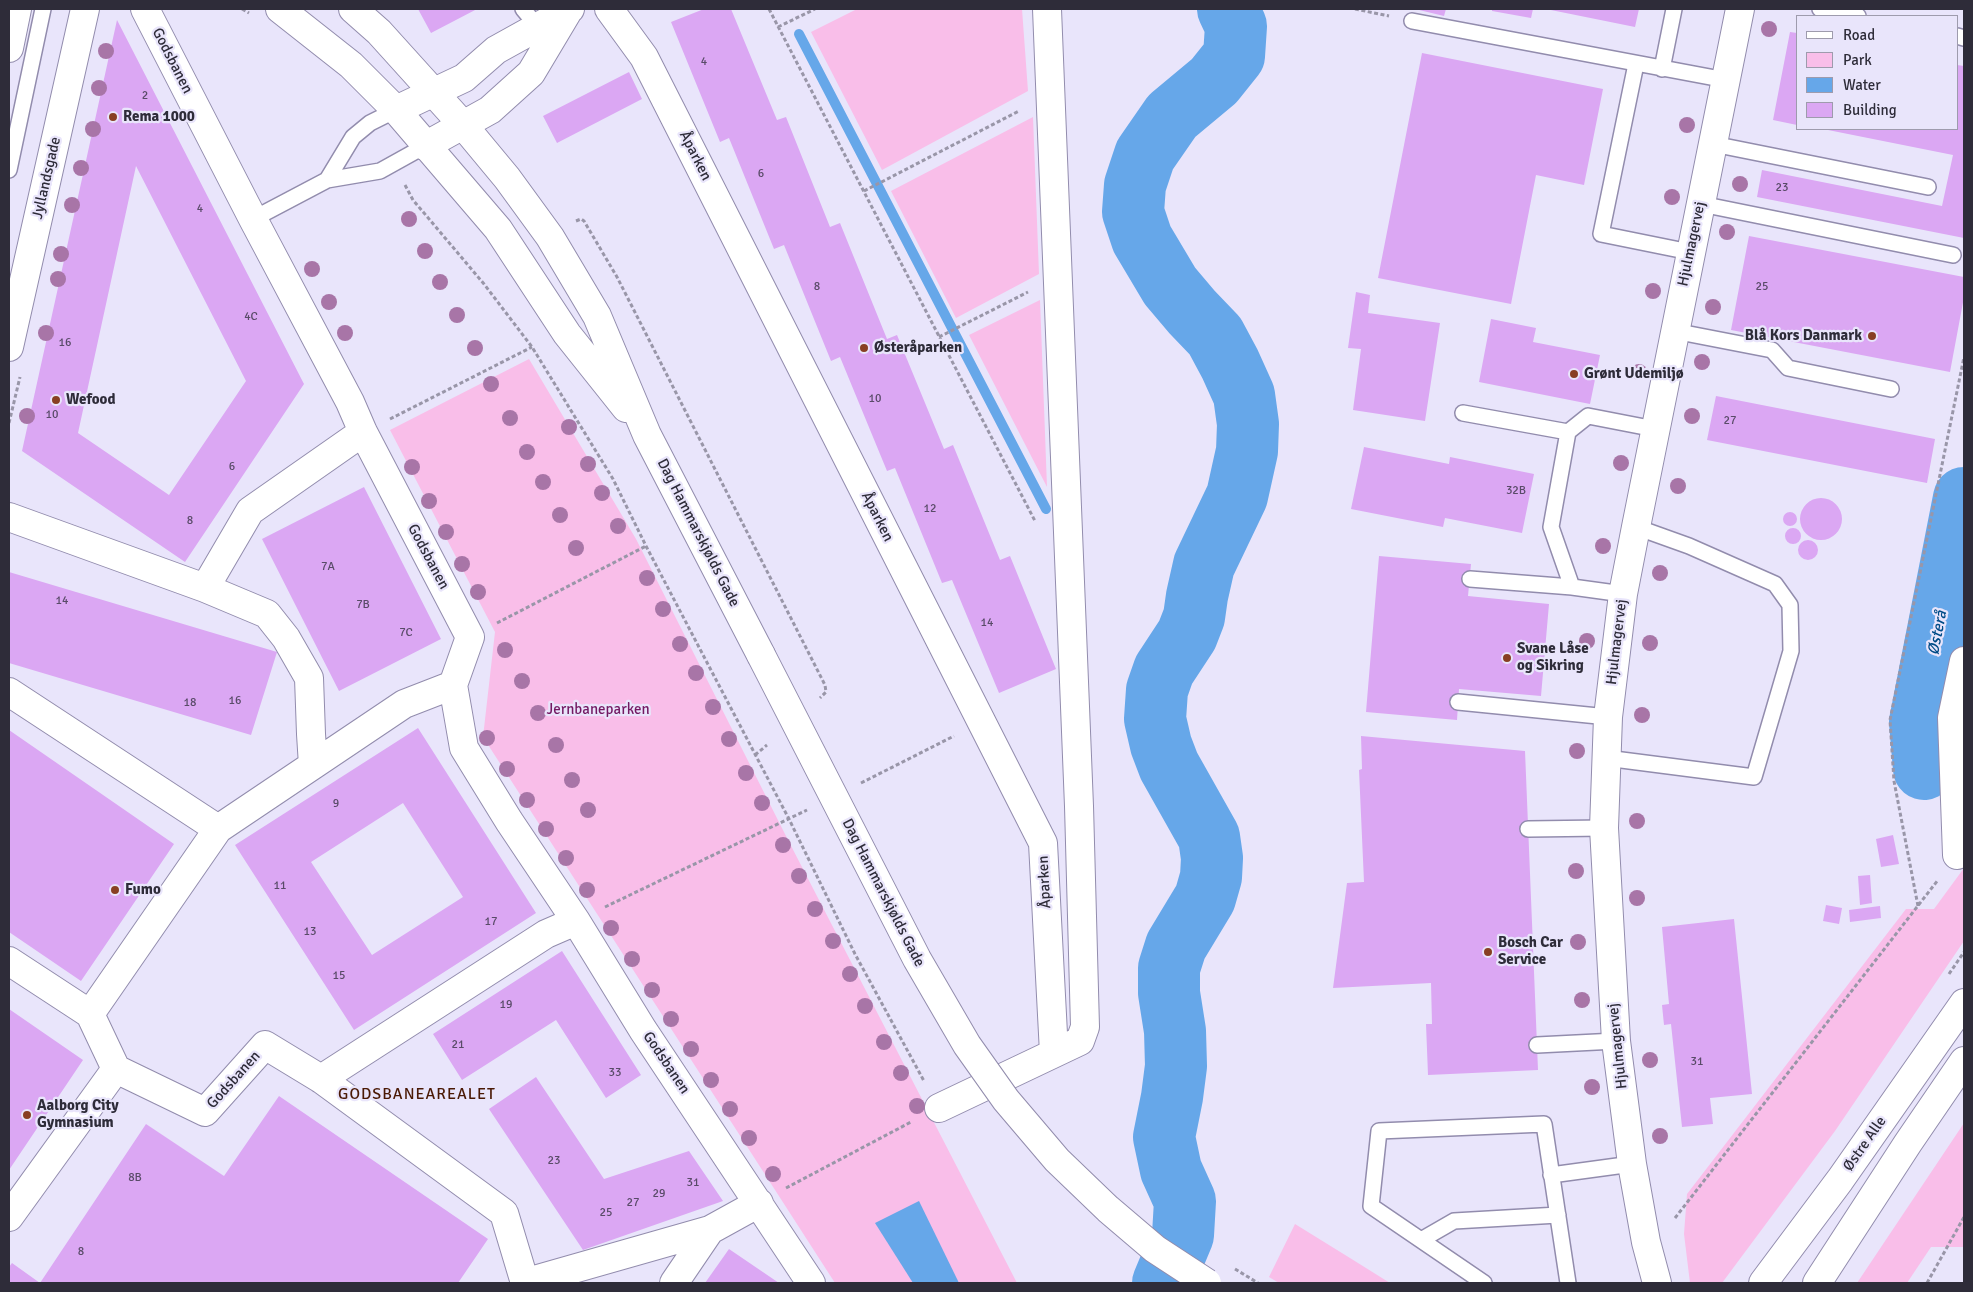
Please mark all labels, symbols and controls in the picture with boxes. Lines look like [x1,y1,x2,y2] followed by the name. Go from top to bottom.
[1796,15,1958,130] legend
[148,25,196,97] street label: Godsbanen
[1843,26,1875,44] text: Road
[1843,51,1872,69] text: Park
[701,55,707,69] house number: 4
[1843,76,1881,94] text: Water
[142,89,148,103] house number: 2
[1843,101,1897,119] text: Building
[123,108,195,126] place label: Rema 1000
[107,111,119,123] marker: Rema 1000
[675,128,715,184] street label: Åparken
[29,135,65,221] street label: Jyllandsgade
[758,167,764,181] house number: 6
[1776,181,1788,195] house number: 23
[1674,200,1710,288] street label: Hjulmagervej
[197,202,203,216] house number: 4
[814,280,820,294] house number: 8
[1756,280,1768,294] house number: 25
[244,310,258,324] house number: 4C
[1745,327,1862,345] place label: Blå Kors Danmark
[1866,330,1878,342] marker: Blå Kors Danmark
[59,336,71,350] house number: 16
[874,339,962,357] place label: Østeråparken
[858,342,870,354] marker: Østeråparken
[1584,365,1684,383] place label: Grønt Udemiljø
[1568,368,1580,380] marker: Grønt Udemiljø
[66,391,116,409] place label: Wefood
[869,392,881,406] house number: 10
[50,394,62,406] marker: Wefood
[46,408,58,422] house number: 10
[1724,414,1736,428] house number: 27
[653,456,743,610] street label: Dag Hammarskjølds Gade
[229,460,235,474] house number: 6
[1506,484,1526,498] house number: 32B
[857,489,897,545] street label: Åparken
[924,502,936,516] house number: 12
[187,514,193,528] house number: 8
[403,521,453,593] street label: Godsbanen
[321,560,335,574] house number: 7A
[56,594,68,608] house number: 14
[356,598,370,612] house number: 7B
[1603,598,1631,686] street label: Hjulmagervej
[1924,609,1952,657] water label: Østerå
[981,616,993,630] house number: 14
[399,626,413,640] house number: 7C
[1517,640,1589,675] place label: Svane Låse og Sikring
[1501,652,1513,664] marker: Svane Låse og Sikring
[229,694,241,708] house number: 16
[184,696,196,710] house number: 18
[546,701,650,719] park label: Jernbaneparken
[333,797,339,811] house number: 9
[838,816,928,970] street label: Dag Hammarskjølds Gade
[1035,855,1055,909] street label: Åparken
[274,879,286,893] house number: 11
[125,881,161,899] place label: Fumo
[109,884,121,896] marker: Fumo
[485,915,497,929] house number: 17
[304,925,316,939] house number: 13
[1498,934,1563,969] place label: Bosch Car Service
[1482,946,1494,958] marker: Bosch Car Service
[333,969,345,983] house number: 15
[500,998,512,1012] house number: 19
[1605,1002,1631,1090] street label: Hjulmagervej
[639,1028,693,1098] street label: Godsbanen
[452,1038,464,1052] house number: 21
[203,1047,265,1113] street label: Godsbanen
[1691,1055,1703,1069] house number: 31
[609,1066,621,1080] house number: 33
[336,1085,498,1105] district label: GODSBANEAREALET
[37,1097,119,1132] place label: Aalborg City Gymnasium
[21,1109,33,1121] marker: Aalborg City Gymnasium
[1840,1113,1890,1175] street label: Østre Alle
[548,1154,560,1168] house number: 23
[128,1171,142,1185] house number: 8B
[687,1176,699,1190] house number: 31
[653,1187,665,1201] house number: 29
[627,1196,639,1210] house number: 27
[600,1206,612,1220] house number: 25
[78,1245,84,1259] house number: 8

